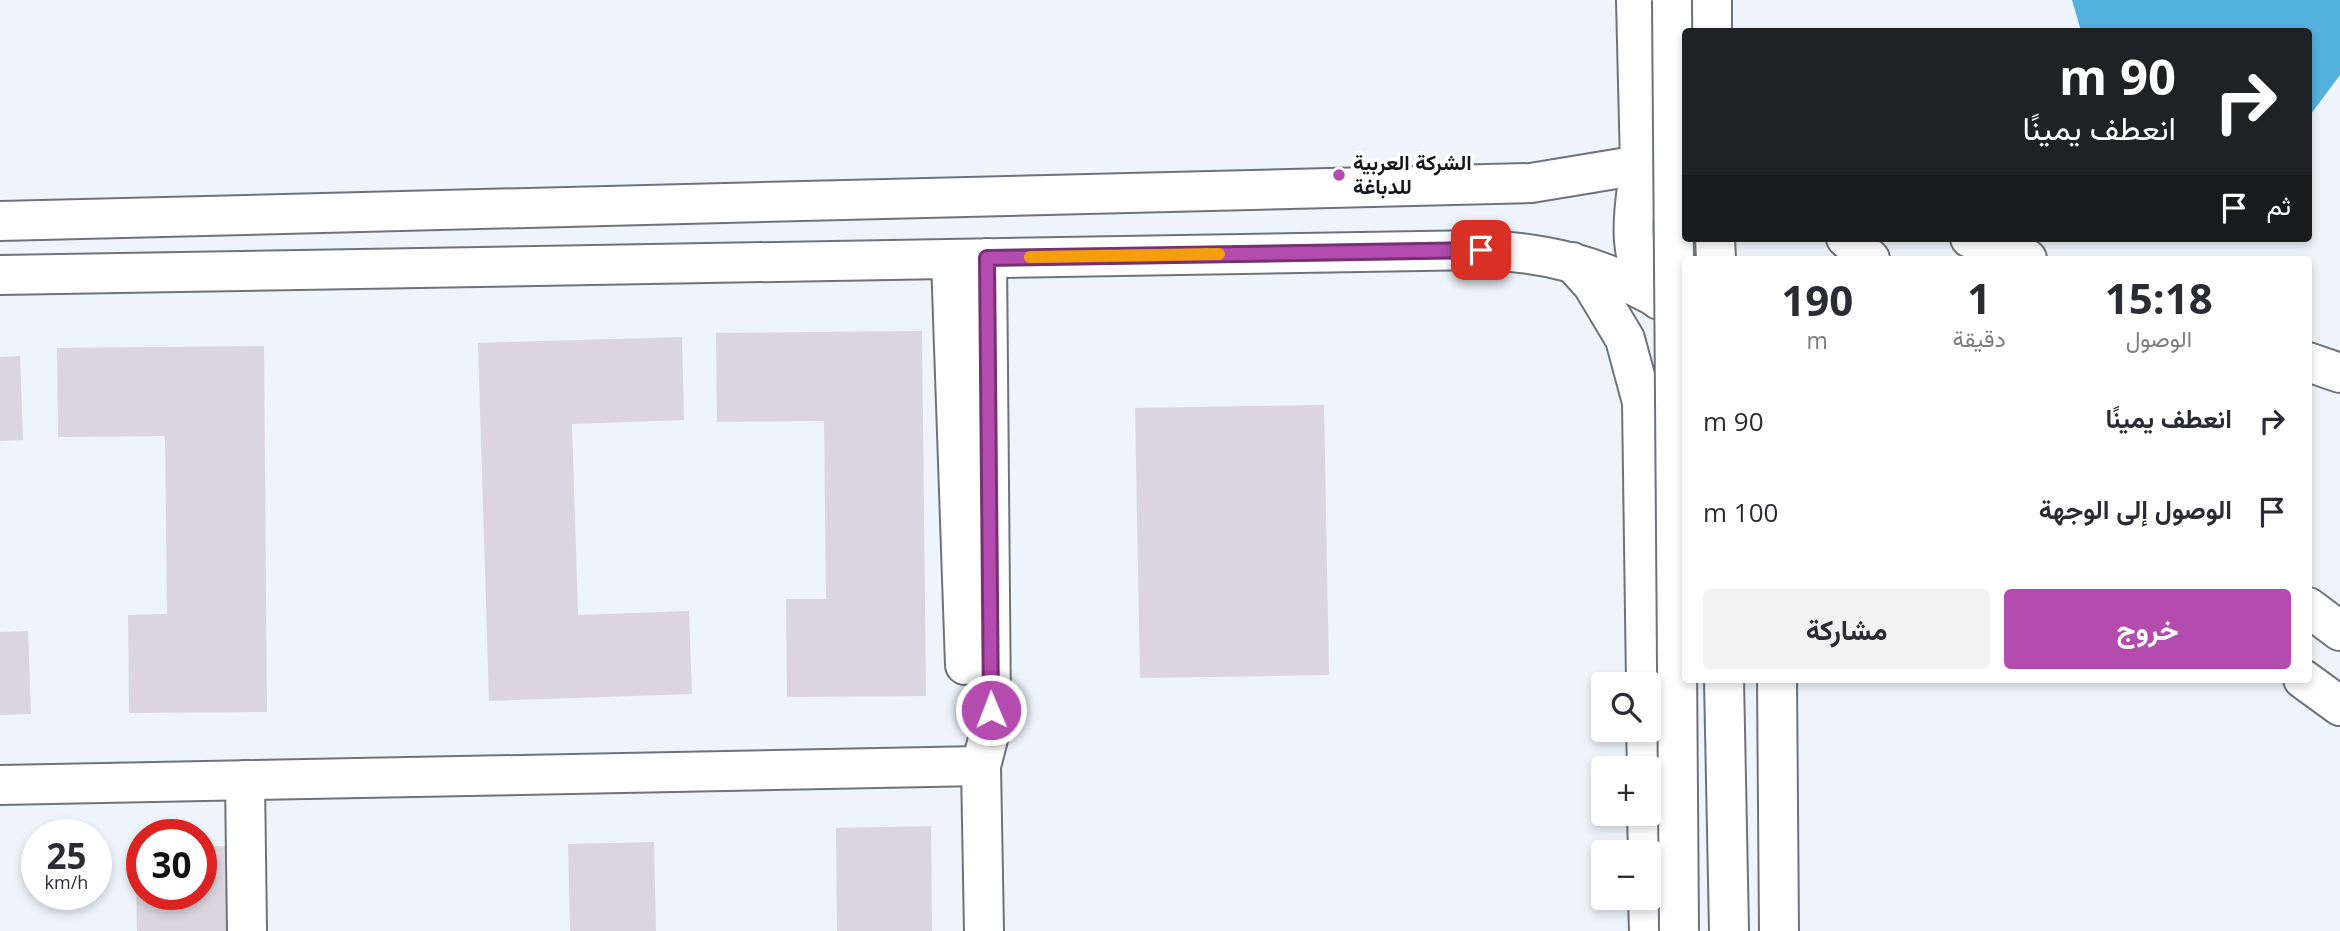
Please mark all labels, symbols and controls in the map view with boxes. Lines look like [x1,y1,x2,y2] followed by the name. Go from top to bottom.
[2059,43,2176,109] text: 90 m
[2200,56,2291,147] icon: right
[2022,106,2176,149] text: انعطف يمينًا
[1353,148,1472,200] place label: الشركة العربية للدباغة
[1331,167,1347,183] marker: الشركة العربية للدباغة
[2267,187,2291,223] text: ثم
[2215,189,2253,227] icon: arrive
[1451,220,1511,280] pin
[1462,231,1500,269] icon: arrive
[1967,269,1991,326] text: 1
[2105,269,2213,326] text: 15:18
[1781,271,1853,328] text: 190
[1952,322,2006,354] text: دقيقة
[2126,322,2192,354] text: الوصول
[1807,324,1828,356] text: m
[2105,400,2232,436] text: انعطف يمينًا
[2253,402,2291,440] icon: right
[1703,403,1764,439] text: 90 m
[2039,491,2232,527] text: الوصول إلى الوجهة
[2253,493,2291,531] icon: arrive
[1703,494,1778,530] text: 100 m
[1703,589,1990,669] button: مشاركة
[2004,589,2291,669] button: خروج
[1591,672,1661,910] map controls
[1591,672,1661,742] button: search
[954,673,1028,747] position arrow
[1591,756,1661,826] button: +
[126,819,217,910] speed limit sign: 30
[46,832,87,879] text: 25
[1591,840,1661,910] button: −
[45,870,88,894] text: km/h

